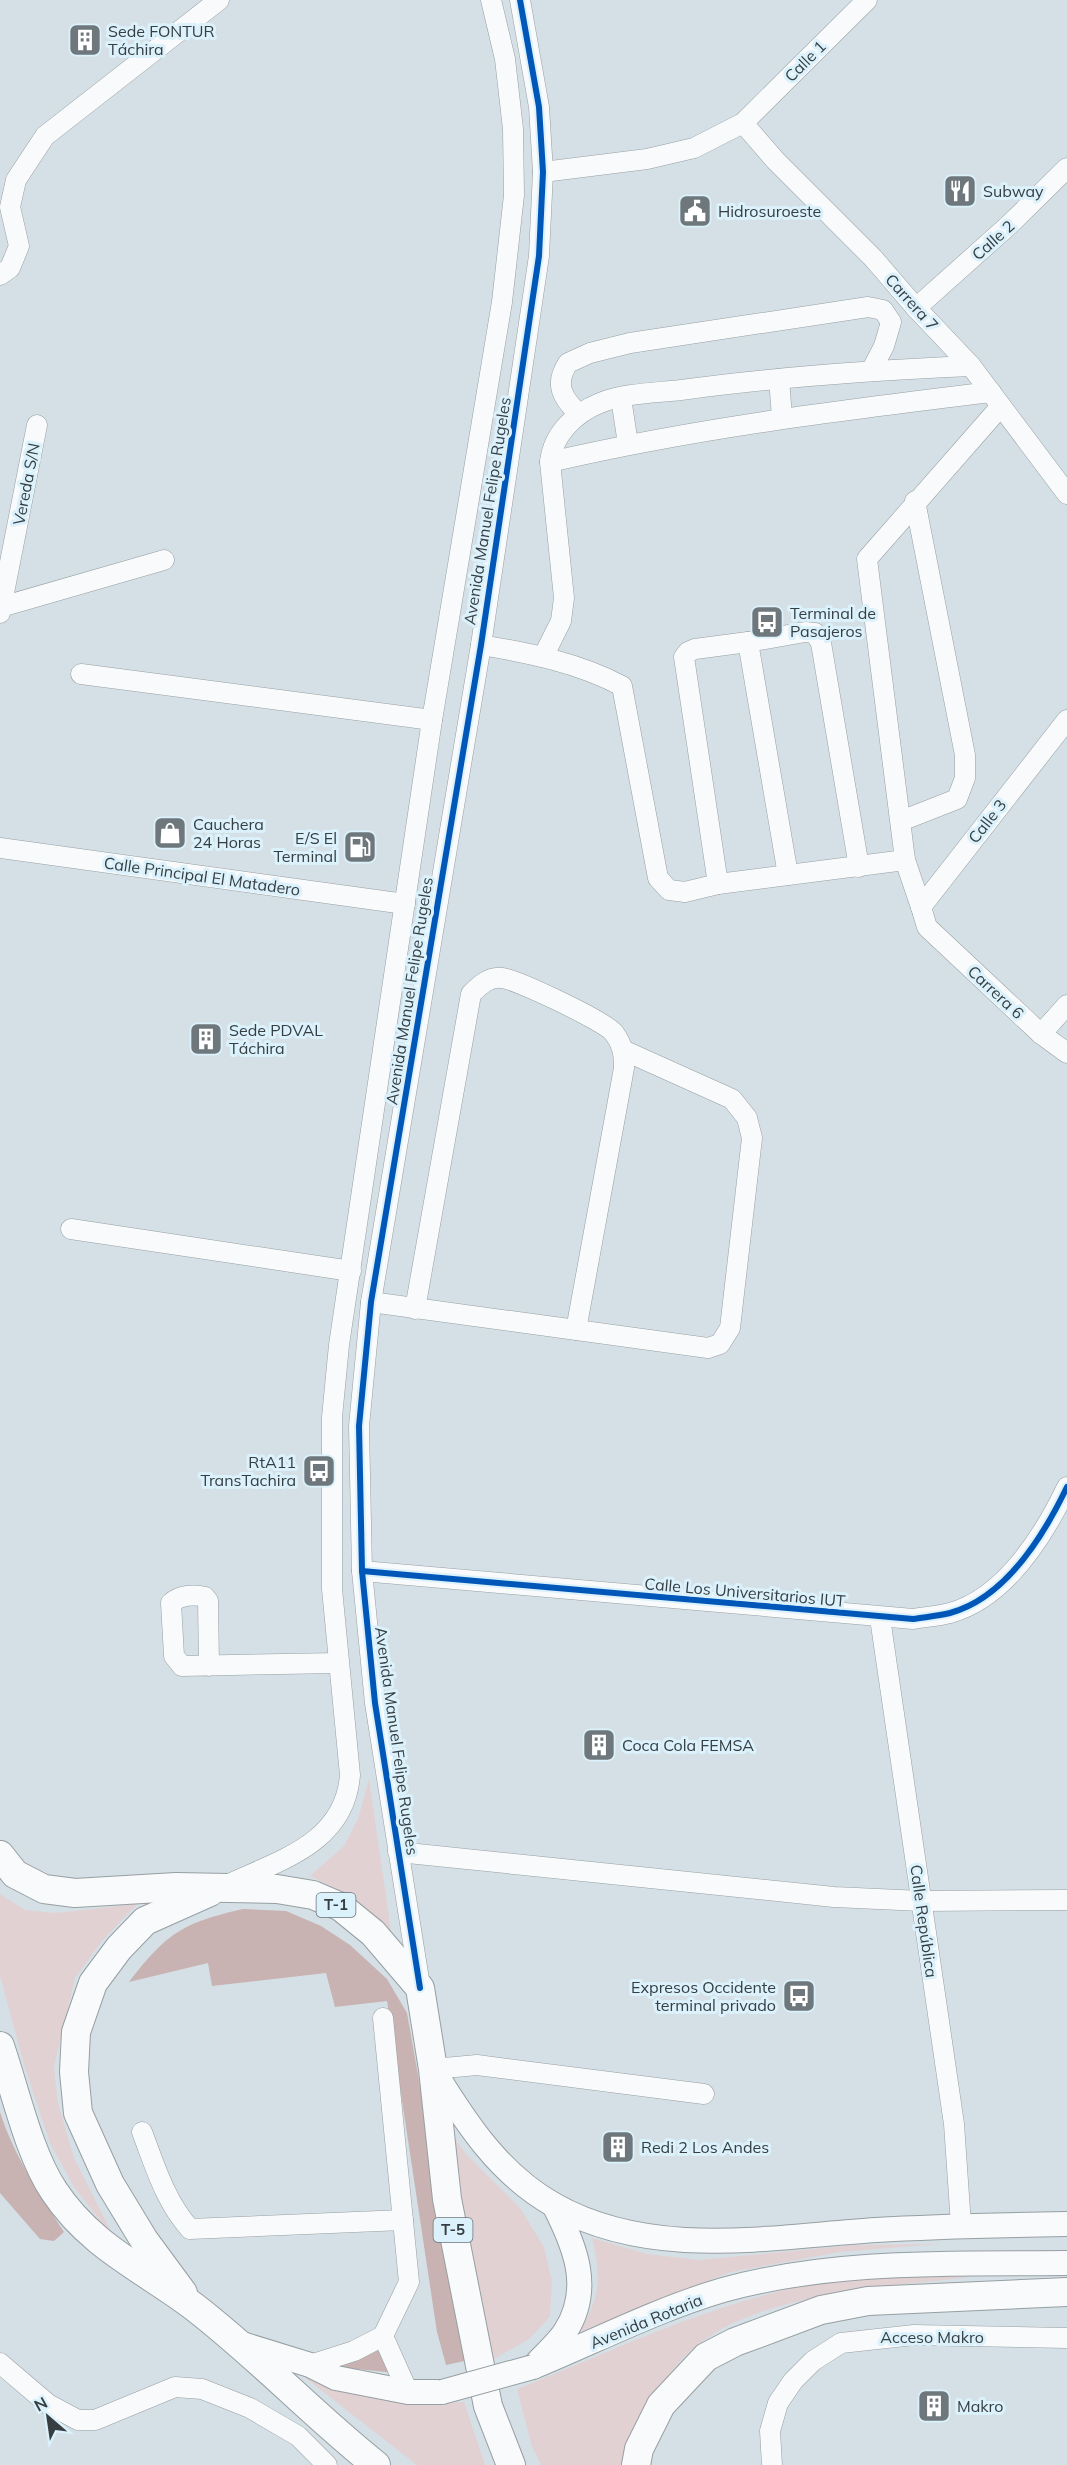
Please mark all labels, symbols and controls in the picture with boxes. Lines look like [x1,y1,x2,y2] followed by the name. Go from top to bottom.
[108,21,215,59] place label: Sede FONTUR Táchira
[67,22,103,58] building icon: Sede FONTUR Táchira
[780,36,830,86] street label: Calle 1
[942,173,978,209] restaurant icon: Subway
[983,181,1044,201] place label: Subway
[677,193,713,229] public building icon: Hidrosuroeste
[718,201,821,221] place label: Hidrosuroeste
[968,216,1018,264] street label: Calle 2
[881,269,943,335] street label: Carrera 7
[459,396,515,626] street label: Avenida Manuel Felipe Rugeles
[8,441,44,527] street label: Vereda S/N
[790,603,876,641] place label: Terminal de Pasajeros
[749,604,785,640] bus stop icon: Terminal de Pasajeros
[964,795,1010,847] street label: Calle 3
[193,814,264,852] place label: Cauchera 24 Horas
[152,815,188,851] shop icon: Cauchera 24 Horas
[273,828,337,866] place label: E/S El Terminal
[342,829,378,865] fuel station icon: E/S El Terminal
[103,852,301,900] street label: Calle Principal El Matadero
[381,876,437,1106] street label: Avenida Manuel Felipe Rugeles
[964,961,1028,1023] street label: Carrera 6
[229,1020,323,1058] place label: Sede PDVAL Táchira
[188,1021,224,1057] building icon: Sede PDVAL Táchira
[200,1452,296,1490] place label: RtA11 TransTachira
[301,1453,337,1489] bus stop icon: RtA11 TransTachira
[644,1573,847,1611] street label: Calle Los Universitarios IUT
[371,1626,423,1856] street label: Avenida Manuel Felipe Rugeles
[581,1727,617,1763] building icon: Coca Cola FEMSA
[622,1735,754,1755] place label: Coca Cola FEMSA
[906,1863,942,1979] street label: Calle República
[316,1893,356,1917] road number: T-1
[631,1977,776,2015] place label: Expresos Occidente terminal privado
[781,1978,817,2014] bus stop icon: Expresos Occidente terminal privado
[600,2129,636,2165] building icon: Redi 2 Los Andes
[641,2137,769,2157] place label: Redi 2 Los Andes
[434,2218,472,2242] road number: T-5
[587,2289,705,2353] street label: Avenida Rotaria
[880,2327,984,2347] street label: Acceso Makro
[18,2387,78,2447] north arrow
[916,2388,952,2424] building icon: Makro
[31,2392,51,2416] text: N
[957,2396,1003,2416] place label: Makro

